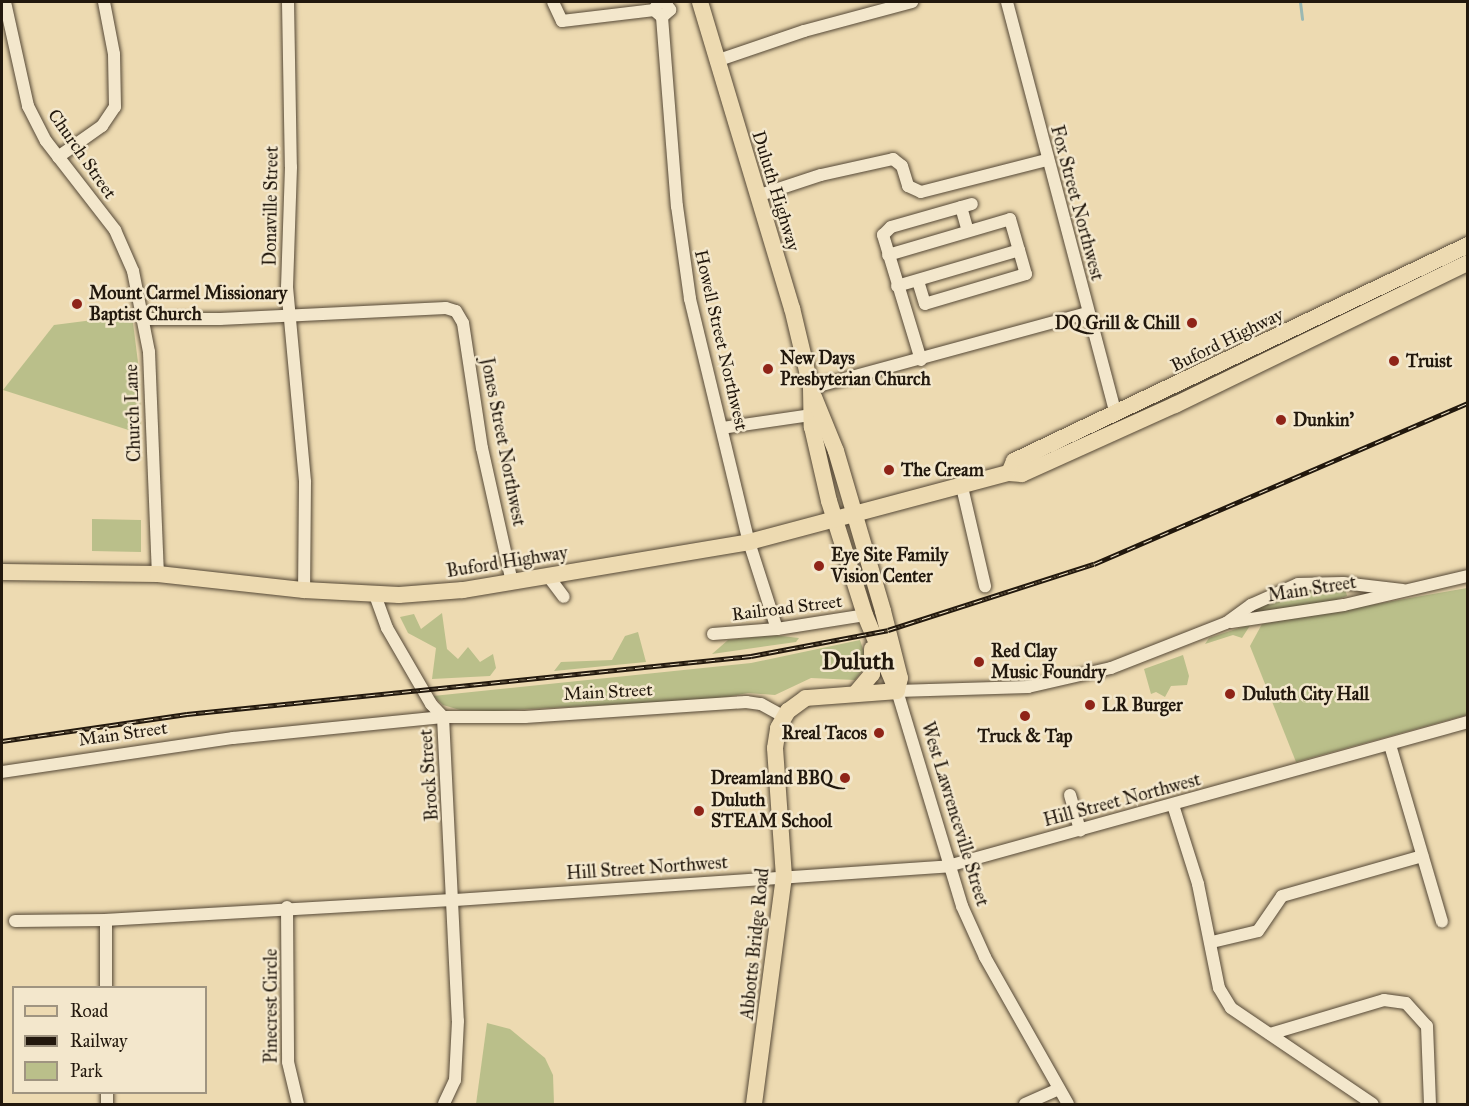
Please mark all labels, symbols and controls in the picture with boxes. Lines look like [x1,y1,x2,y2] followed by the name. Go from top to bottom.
[43,105,121,203] street label: Church Street
[1046,123,1108,283] street label: Fox Street Northwest
[747,128,805,254] street label: Duluth Highway
[259,146,283,266] street label: Donaville Street
[690,247,752,433] street label: Howell Street Northwest
[89,283,287,326] place label: Mount Carmel Missionary Baptist Church
[70,297,84,311] marker: Mount Carmel Missionary Baptist Church
[1167,303,1287,377] street label: Buford Highway
[1055,312,1180,334] place label: DQ Grill & Chill
[1185,316,1199,330] marker: DQ Grill & Chill
[780,348,931,391] place label: New Days Presbyterian Church
[1406,350,1452,372] place label: Truist
[1387,354,1401,368] marker: Truist
[476,356,530,528] street label: Jones Street Northwest
[761,362,775,376] marker: New Days Presbyterian Church
[120,364,146,462] street label: Church Lane
[1293,409,1354,431] place label: Dunkin'
[1274,413,1288,427] marker: Dunkin'
[901,459,984,481] place label: The Cream
[882,463,896,477] marker: The Cream
[445,542,569,582] street label: Buford Highway
[831,545,948,588] place label: Eye Site Family Vision Center
[812,559,826,573] marker: Eye Site Family Vision Center
[1266,571,1358,607] street label: Main Street
[731,591,843,625] street label: Railroad Street
[991,641,1106,684] place label: Red Clay Music Foundry
[822,648,894,676] district label: Duluth
[972,655,986,669] marker: Red Clay Music Foundry
[563,679,653,705] street label: Main Street
[1242,683,1369,705] place label: Duluth City Hall
[1223,687,1237,701] marker: Duluth City Hall
[1102,694,1183,716] place label: LR Burger
[1083,698,1097,712] marker: LR Burger
[1018,709,1032,723] marker: Truck & Tap
[77,717,169,751] street label: Main Street
[917,719,993,909] street label: West Lawrenceville Street
[782,722,867,744] place label: Rreal Tacos
[977,725,1073,747] place label: Truck & Tap
[872,726,886,740] marker: Rreal Tacos
[415,728,443,822] street label: Brock Street
[710,767,833,789] place label: Dreamland BBQ
[1041,769,1203,831] street label: Hill Street Northwest
[838,771,852,785] marker: Dreamland BBQ
[711,790,832,832] place label: Duluth STEAM School
[692,804,706,818] marker: Duluth STEAM School
[566,852,728,884] street label: Hill Street Northwest
[736,867,774,1021] street label: Abbotts Bridge Road
[260,949,282,1063] street label: Pinecrest Circle
[12,986,207,1094] legend
[70,1000,108,1022] text: Road
[70,1030,127,1052] text: Railway
[70,1060,103,1082] text: Park

